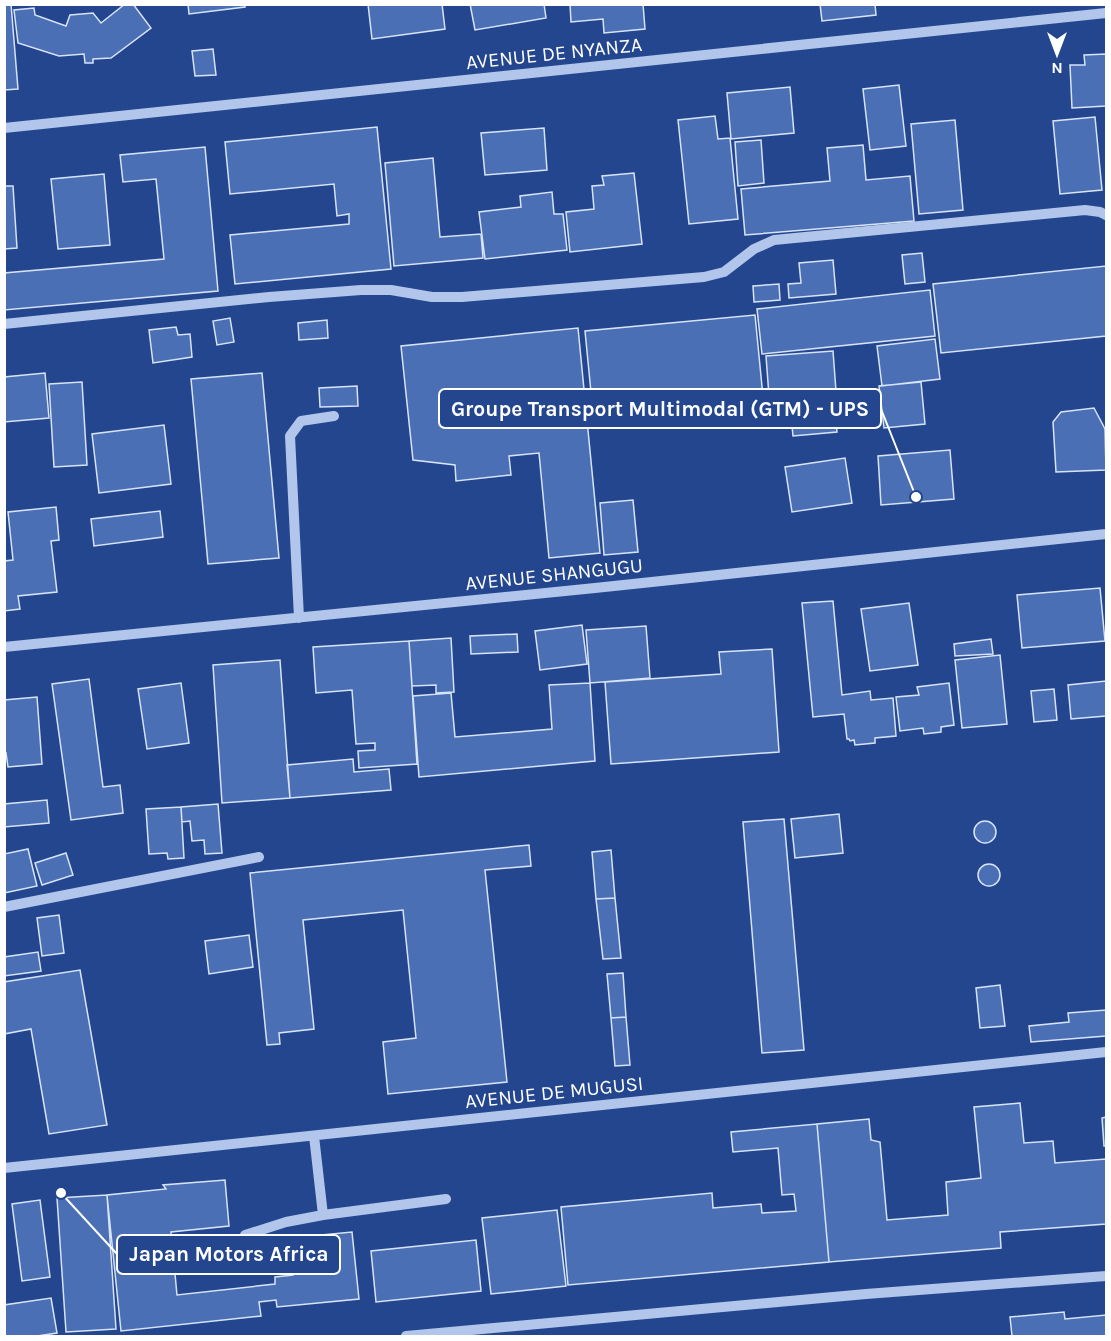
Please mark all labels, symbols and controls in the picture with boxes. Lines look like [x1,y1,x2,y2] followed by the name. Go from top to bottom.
[1027,24,1087,84] north arrow
[465,33,643,74] street label: AVENUE DE NYANZA
[1051,59,1063,78] text: N
[439,389,881,428] callout: Groupe Transport Multimodal (GTM) - UPS
[451,397,869,421] text: Groupe Transport Multimodal (GTM) - UPS
[464,554,644,595] street label: AVENUE SHANGUGU
[464,1072,644,1113] street label: AVENUE DE MUGUSI
[117,1235,340,1274] callout: Japan Motors Africa
[129,1242,329,1266] text: Japan Motors Africa

